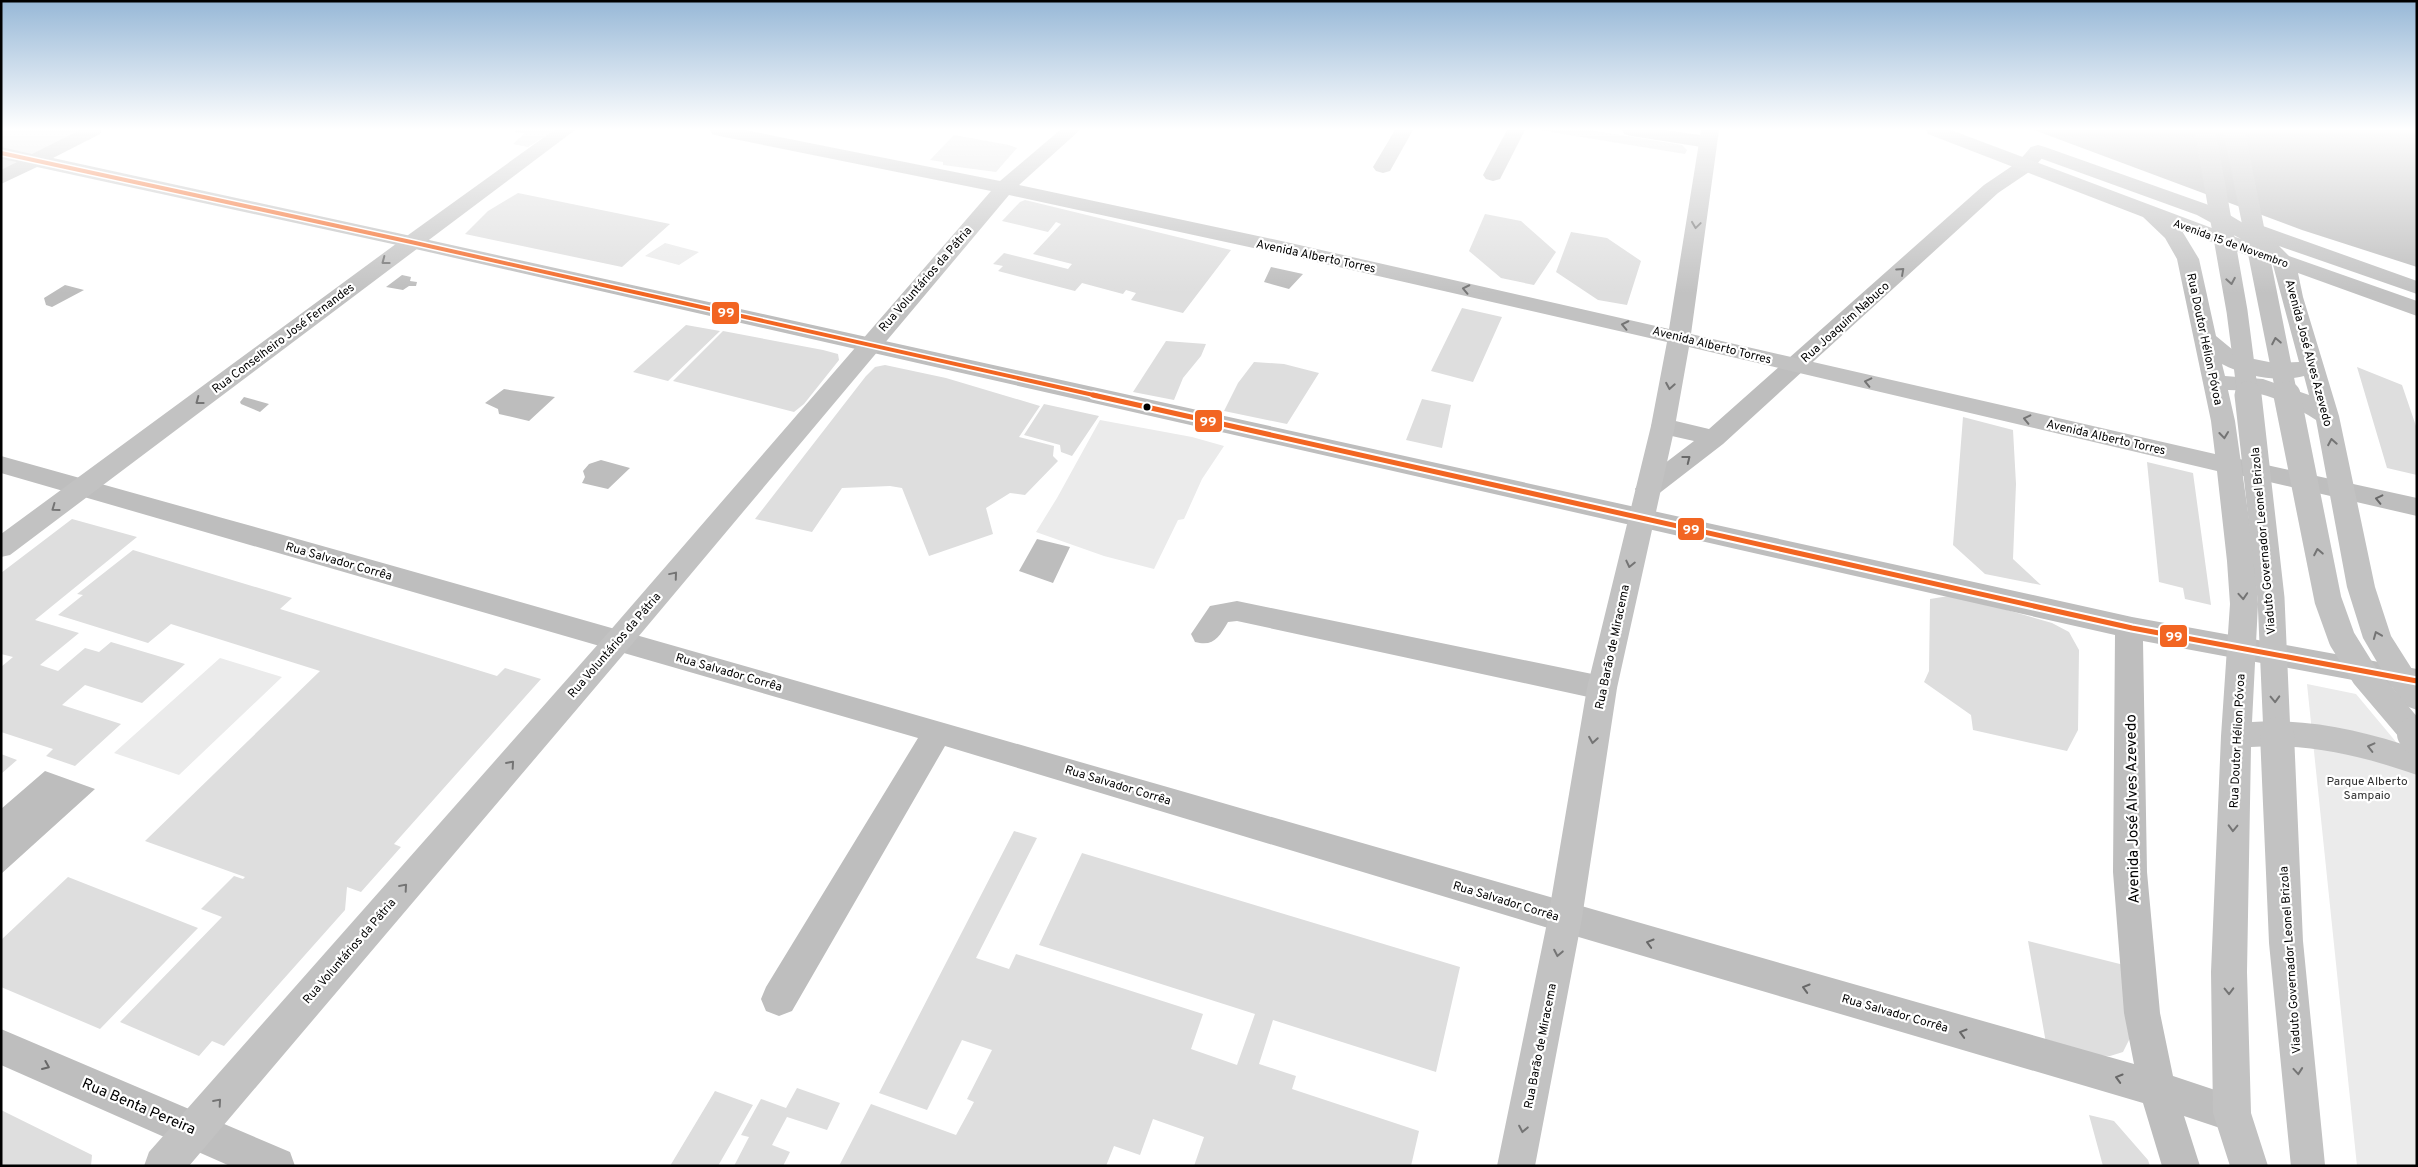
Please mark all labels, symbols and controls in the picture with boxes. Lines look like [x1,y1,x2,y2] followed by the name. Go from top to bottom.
[2171,217,2290,271] street label: Avenida 15 de Novembro
[1691,221,1701,229] one-way arrow
[876,224,976,336] street label: Rua Voluntários da Pátria
[1254,236,1377,277] street label: Avenida Alberto Torres
[381,255,391,264] one-way arrow
[1895,268,1904,277] one-way arrow
[2182,272,2226,407] street label: Rua Doutor Hélion Póvoa
[2226,277,2236,285] one-way arrow
[1798,278,1894,367] street label: Rua Joaquim Nabuco
[2281,278,2335,429] street label: Avenida José Alves Azevedo
[209,280,358,398] street label: Rua Conselheiro José Fernandes
[1462,285,1471,295] one-way arrow
[711,301,740,325] line badge: 99
[717,305,735,322] text: 99
[1620,320,1629,330] one-way arrow
[1651,323,1773,368] street label: Avenida Alberto Torres
[2272,337,2282,345] one-way arrow
[1864,377,1873,388] one-way arrow
[1666,381,1676,390] one-way arrow
[196,395,205,403] one-way arrow
[1142,402,1152,412] unlabelled marker
[1194,409,1223,433] line badge: 99
[1199,414,1217,431] text: 99
[2022,414,2031,424] one-way arrow
[2045,416,2167,459] street label: Avenida Alberto Torres
[2218,431,2229,439] one-way arrow
[2327,438,2337,446] one-way arrow
[2248,447,2280,635] street label: Viaduto Governador Leonel Brizola
[1681,456,1691,465] one-way arrow
[2374,494,2383,505] one-way arrow
[51,502,61,511] one-way arrow
[1677,517,1705,541] line badge: 99
[1682,522,1700,539] text: 99
[284,539,394,585] street label: Rua Salvador Corrêa
[2314,547,2324,556] one-way arrow
[1625,560,1636,569] one-way arrow
[669,572,677,581] one-way arrow
[1592,583,1634,711] street label: Rua Barão de Miracema
[565,590,665,702] street label: Rua Voluntários da Pátria
[2238,593,2249,601] one-way arrow
[2159,624,2188,648] line badge: 99
[2165,629,2183,646] text: 99
[2373,631,2383,640] one-way arrow
[674,650,784,696] street label: Rua Salvador Corrêa
[2226,673,2250,809] street label: Rua Doutor Hélion Póvoa
[2270,695,2281,703] one-way arrow
[2122,714,2145,904] street label: Avenida José Alves Azevedo
[1589,736,1599,745] one-way arrow
[2367,742,2375,752] one-way arrow
[505,761,514,770] one-way arrow
[1063,762,1173,810] street label: Rua Salvador Corrêa
[2326,774,2408,804] park label: Parque Alberto Sampaio
[2228,825,2238,833] one-way arrow
[2276,866,2306,1054] street label: Viaduto Governador Leonel Brizola
[1451,878,1561,926] street label: Rua Salvador Corrêa
[398,883,407,892] one-way arrow
[300,896,400,1008] street label: Rua Voluntários da Pátria
[1647,938,1655,948] one-way arrow
[1553,948,1564,957] one-way arrow
[1521,982,1561,1110] street label: Rua Barão de Miracema
[1803,983,1811,993] one-way arrow
[2224,988,2234,995] one-way arrow
[1840,991,1950,1037] street label: Rua Salvador Corrêa
[1959,1028,1967,1038] one-way arrow
[41,1059,50,1070] one-way arrow
[2292,1067,2303,1075] one-way arrow
[2115,1073,2123,1083] one-way arrow
[79,1075,198,1140] street label: Rua Benta Pereira
[212,1099,221,1108] one-way arrow
[1519,1125,1529,1134] one-way arrow

